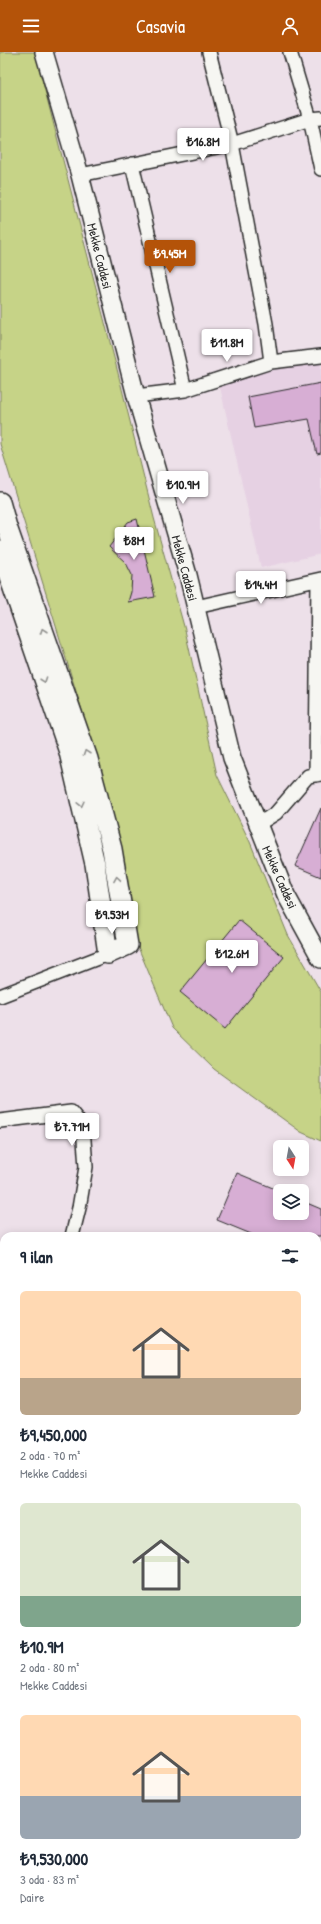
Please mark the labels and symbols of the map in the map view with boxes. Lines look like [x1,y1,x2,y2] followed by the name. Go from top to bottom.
[170,128,236,162] pin: ₺16.8M
[83,221,117,291] street label: Mekke Caddesi
[137,240,203,274] pin: ₺9.45M
[194,329,260,363] pin: ₺11.8M
[150,471,216,505] pin: ₺10.9M
[115,527,153,561] pin: ₺8M
[168,533,202,603] street label: Mekke Caddesi
[228,571,294,605] pin: ₺14.4M
[39,627,48,634] one-way arrow
[39,676,48,683] one-way arrow
[82,750,91,757] one-way arrow
[77,801,85,808] one-way arrow
[258,843,302,911] street label: Mekke Caddesi
[113,876,122,882] one-way arrow
[79,901,145,935] pin: ₺9.53M
[199,940,265,974] pin: ₺12.6M
[39,1113,105,1147] pin: ₺7.71M
[273,1140,309,1176] north arrow

